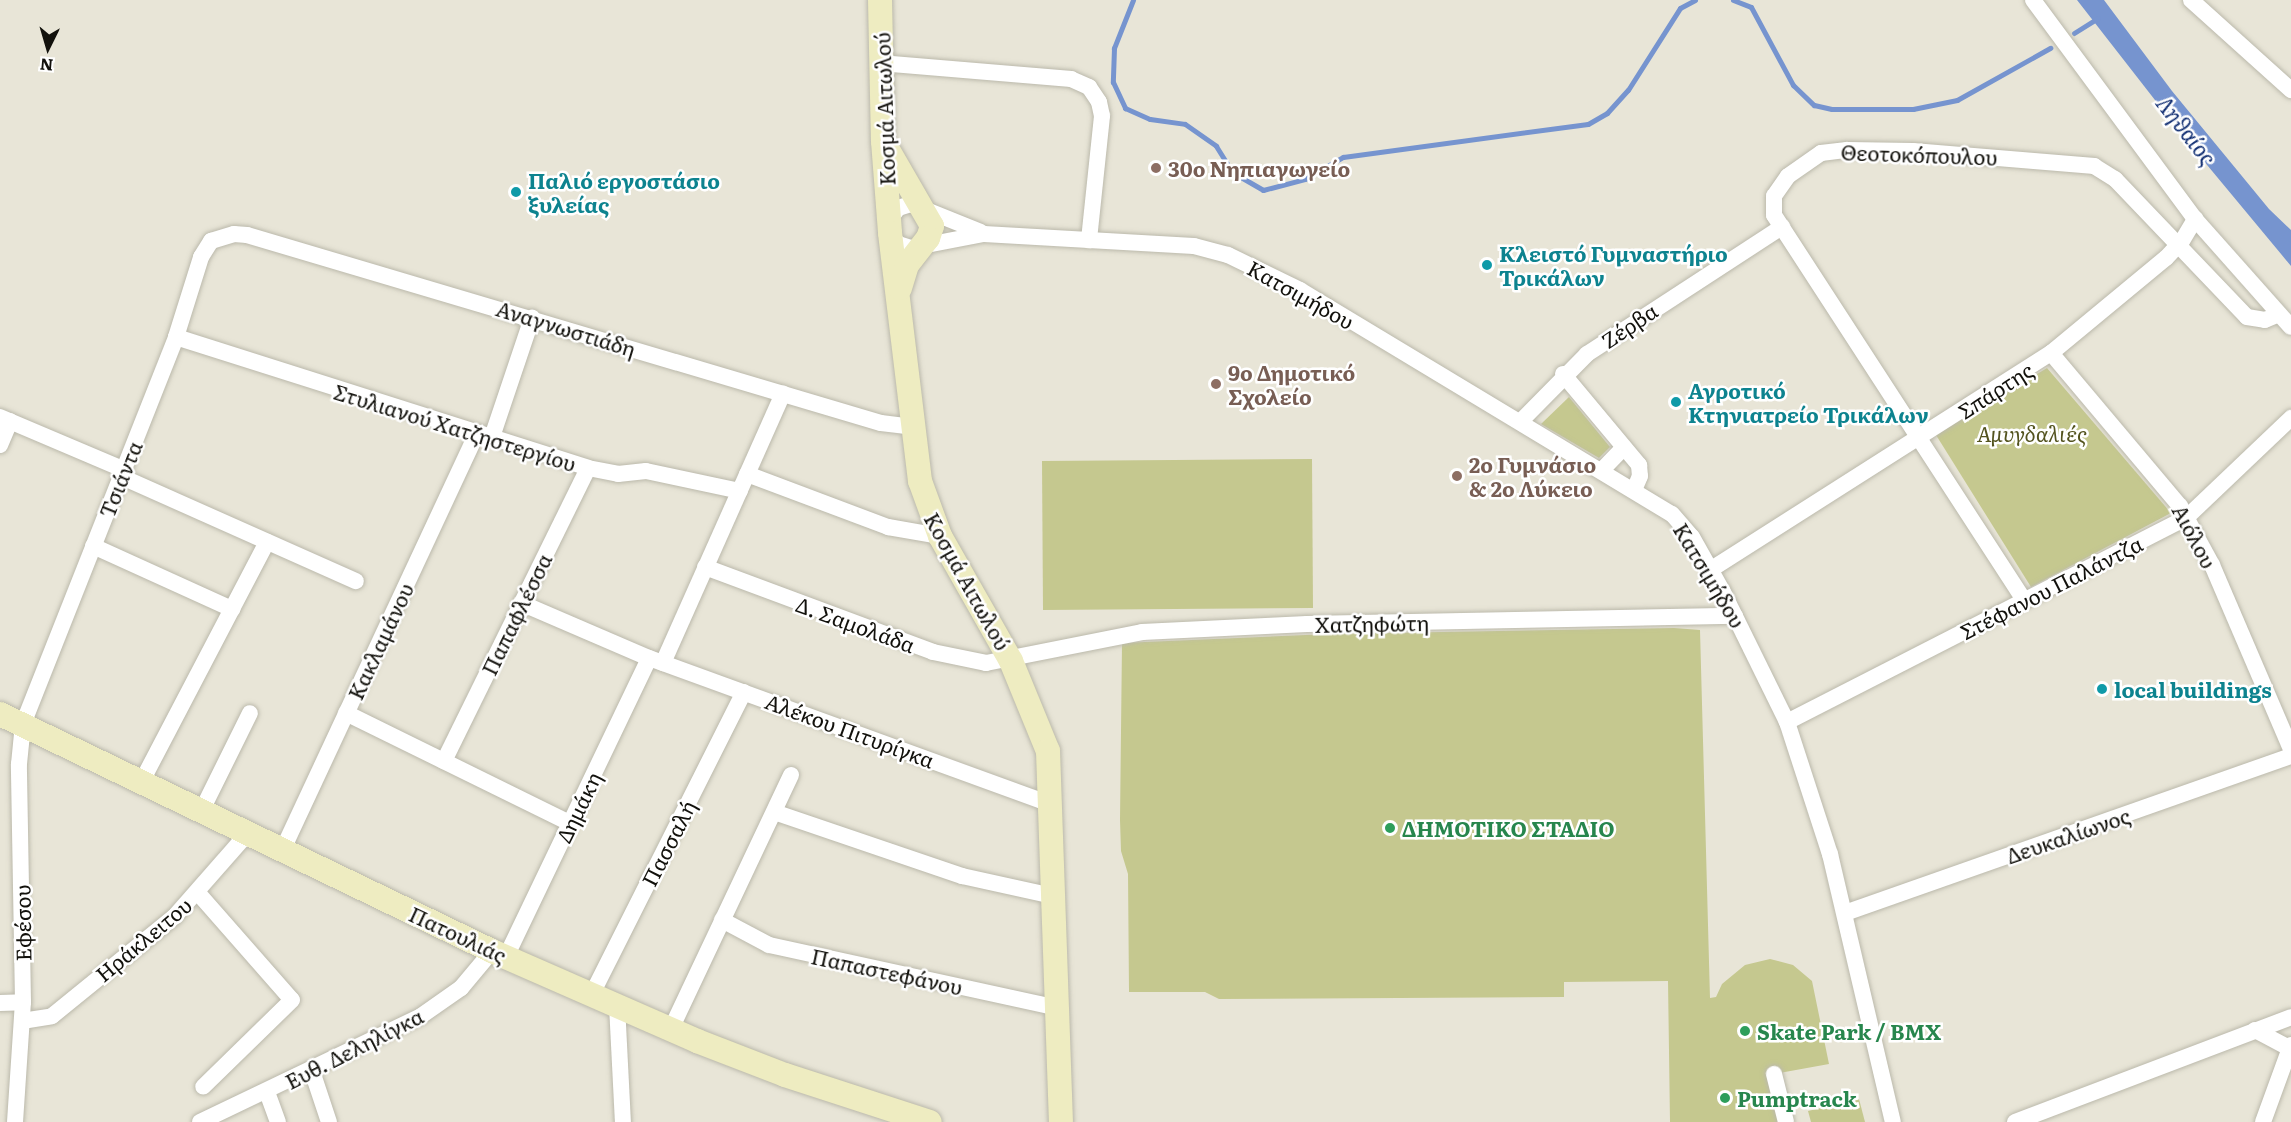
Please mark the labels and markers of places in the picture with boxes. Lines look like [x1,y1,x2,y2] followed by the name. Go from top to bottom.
[1168,155,1350,181] place label: 30ο Νηπιαγωγείο
[1149,161,1163,175] marker: 30ο Νηπιαγωγείο
[528,167,720,217] place label: Παλιό εργοστάσιο ξυλείας
[509,185,523,199] marker: Παλιό εργοστάσιο ξυλείας
[1499,240,1728,290] place label: Κλειστό Γυμναστήριο Τρικάλων
[1480,258,1494,272] marker: Κλειστό Γυμναστήριο Τρικάλων
[1228,359,1355,409] place label: 9ο Δημοτικό Σχολείο
[1209,377,1223,391] marker: 9ο Δημοτικό Σχολείο
[1688,377,1929,427] place label: Αγροτικό Κτηνιατρείο Τρικάλων
[1669,395,1683,409] marker: Αγροτικό Κτηνιατρείο Τρικάλων
[1469,451,1596,501] place label: 2ο Γυμνάσιο & 2ο Λύκειο
[1450,469,1464,483] marker: 2ο Γυμνάσιο & 2ο Λύκειο
[2114,676,2272,702] place label: local buildings
[2095,682,2109,696] marker: local buildings
[1402,815,1614,841] place label: ΔΗΜΟΤΙΚΟ ΣΤΑΔΙΟ
[1383,821,1397,835] marker: ΔΗΜΟΤΙΚΟ ΣΤΑΔΙΟ
[1757,1018,1941,1044] place label: Skate Park / BMX
[1738,1024,1752,1038] marker: Skate Park / BMX
[1737,1085,1857,1111] place label: Pumptrack
[1718,1091,1732,1105] marker: Pumptrack

